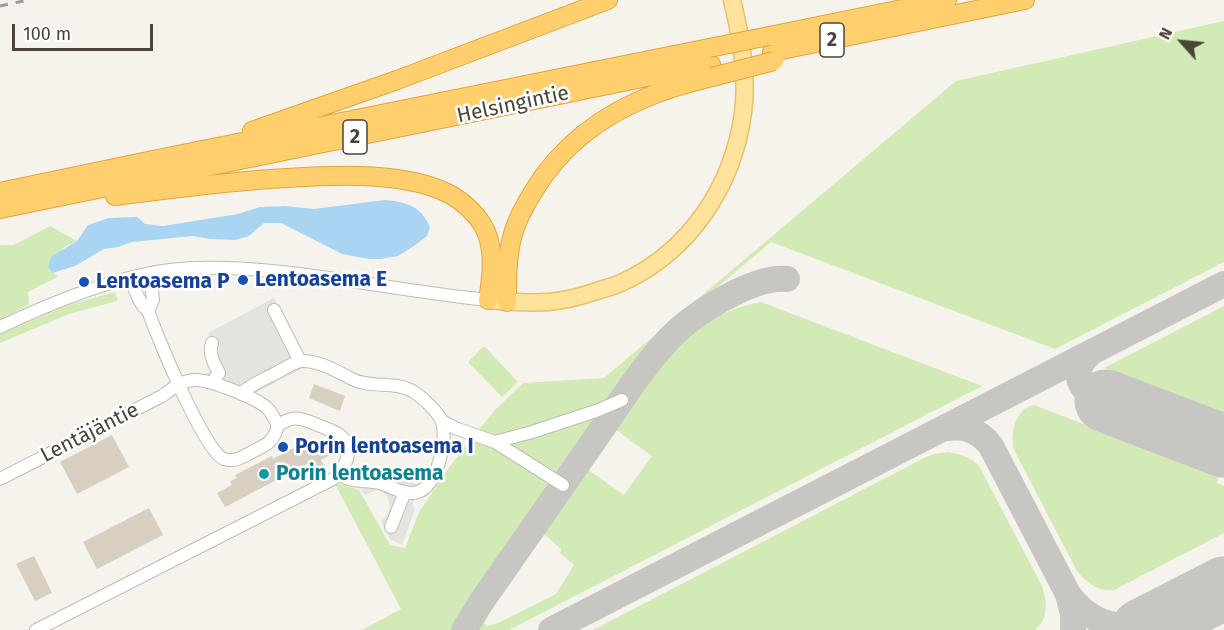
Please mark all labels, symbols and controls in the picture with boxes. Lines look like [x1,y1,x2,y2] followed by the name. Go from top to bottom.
[15,12,156,50] scale bar
[1152,12,1212,72] north arrow
[23,23,71,45] text: 100 m
[820,23,844,57] road number: 2
[1155,25,1176,43] text: N
[455,81,571,129] street label: Helsingintie
[343,120,367,154] road number: 2
[255,267,387,293] place label: Lentoasema E
[96,269,230,295] place label: Lentoasema P
[236,273,250,287] marker: Lentoasema E
[77,275,91,289] marker: Lentoasema P
[37,398,143,468] street label: Lentäjäntie
[295,434,474,460] place label: Porin lentoasema I
[276,440,290,454] marker: Porin lentoasema I
[276,461,444,487] place label: Porin lentoasema
[257,467,271,481] marker: Porin lentoasema

